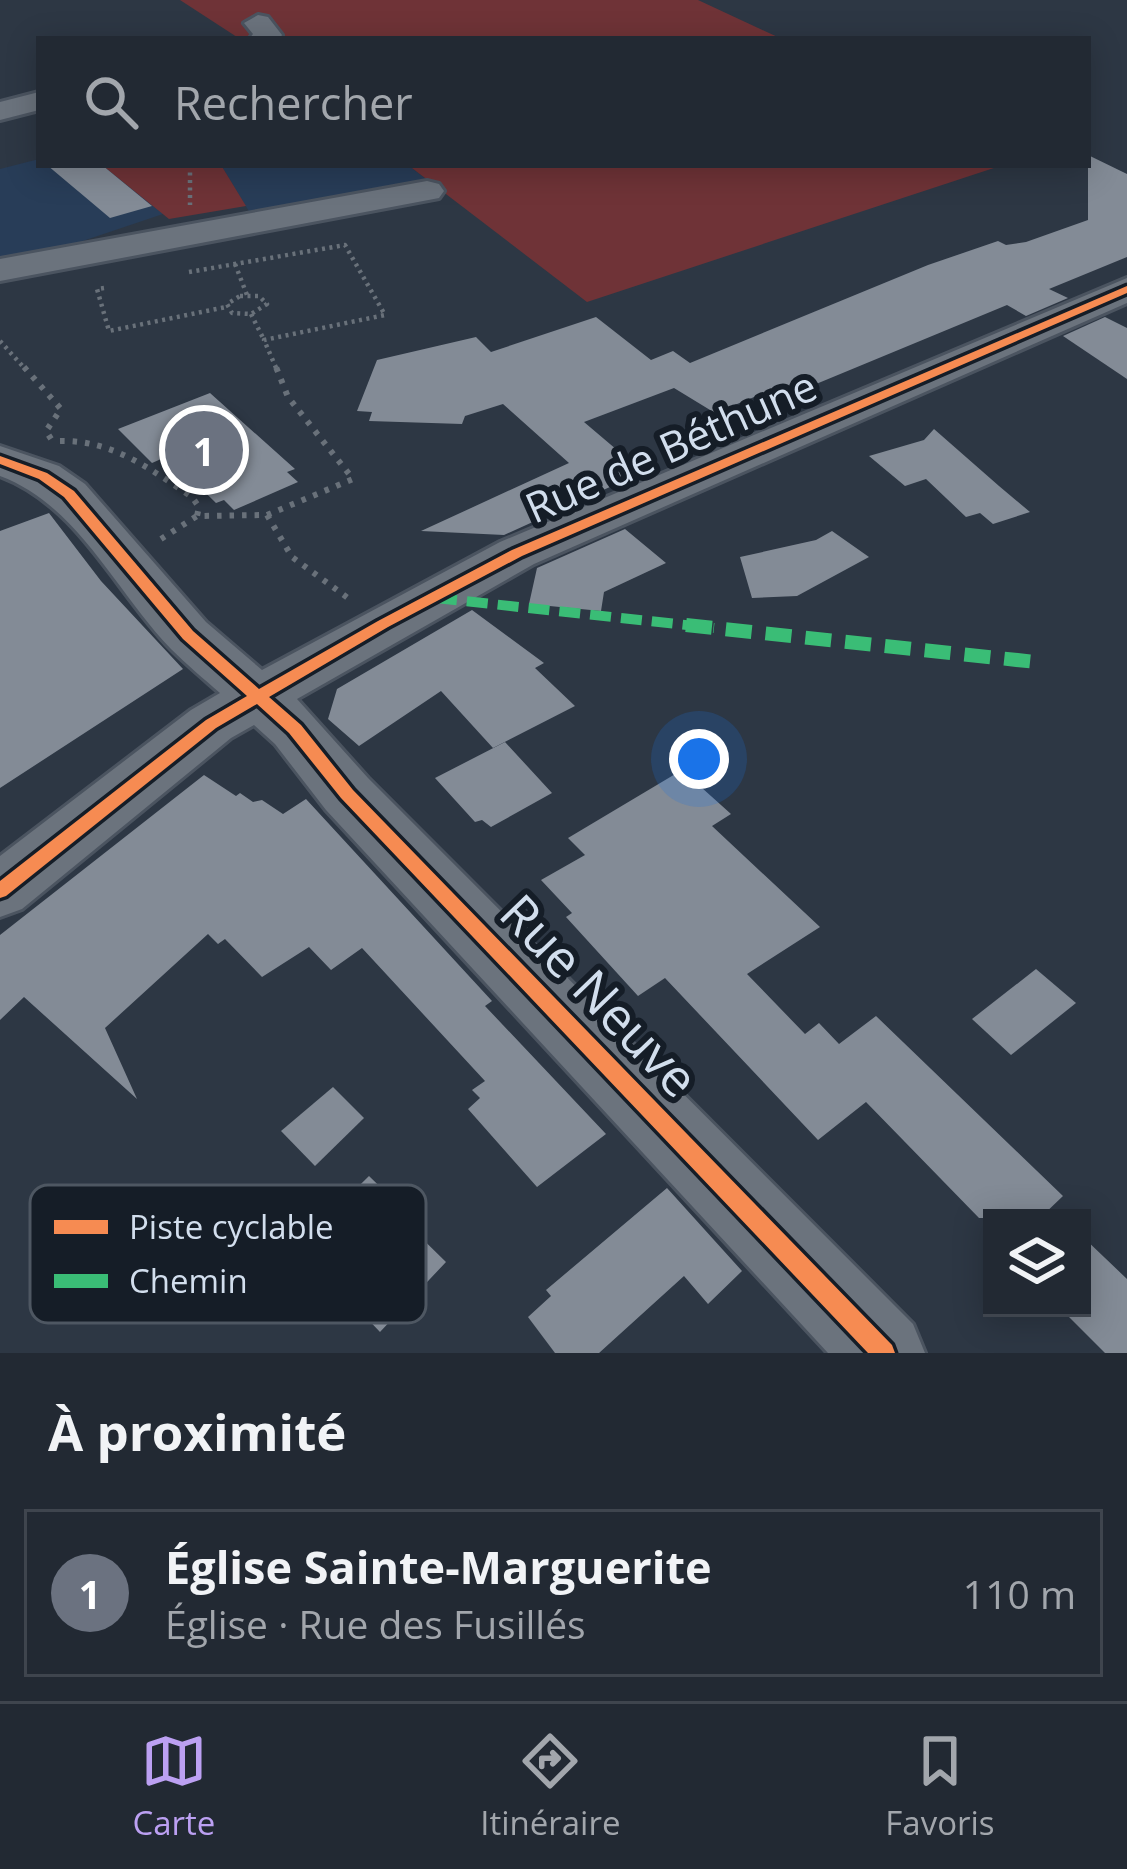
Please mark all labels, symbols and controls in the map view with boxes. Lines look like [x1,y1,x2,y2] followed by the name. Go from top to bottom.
[36,36,1091,168] search box
[78,69,144,135] icon: search
[174,72,413,133] text: Rechercher
[516,356,825,535] street label: Rue de Béthune
[165,405,243,495] pin: 1
[669,729,729,789] your location
[486,878,715,1111] street label: Rue Neuve
[30,1185,426,1323] legend
[129,1204,334,1249] text: Piste cyclable
[983,1209,1091,1317] map controls
[983,1209,1091,1317] button: layers
[129,1258,248,1303] text: Chemin
[48,1396,346,1466] text: À proximité
[165,1536,712,1597] text: Église Sainte-Marguerite
[79,1567,101,1620] text: 1
[963,1567,1076,1620] text: 110 m
[165,1597,586,1650] text: Église · Rue des Fusillés
[132,1728,215,1845] tab: Carte
[480,1728,620,1845] tab: Itinéraire
[885,1728,995,1845] tab: Favoris

